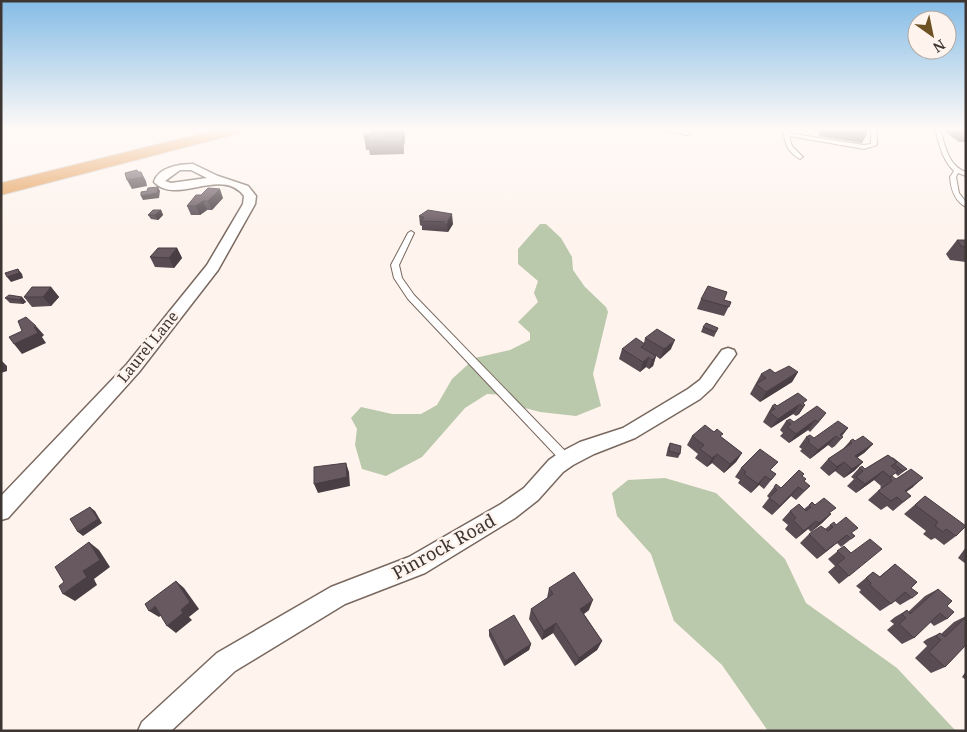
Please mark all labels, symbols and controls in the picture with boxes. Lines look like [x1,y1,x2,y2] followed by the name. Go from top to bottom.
[907,10,957,60] north arrow
[930,35,949,57] text: N
[112,306,182,386] street label: Laurel Lane
[388,508,499,584] street label: Pinrock Road

